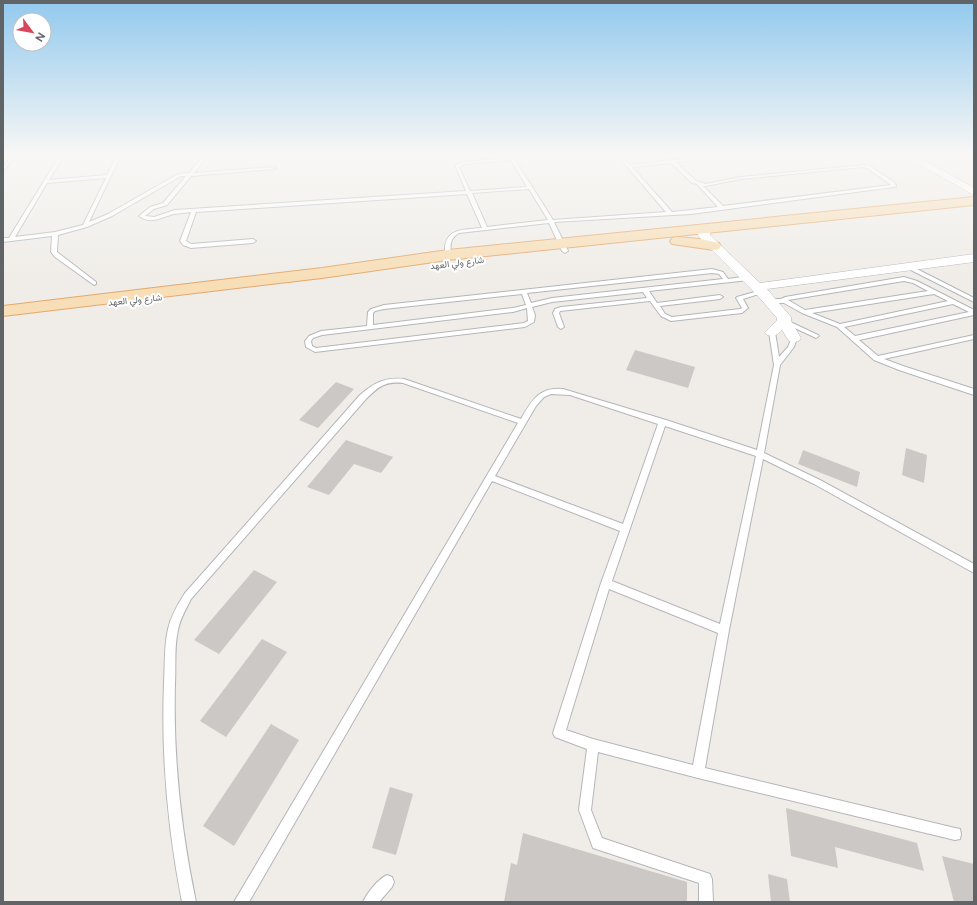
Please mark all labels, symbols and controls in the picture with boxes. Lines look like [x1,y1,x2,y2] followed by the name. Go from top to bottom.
[12,12,52,52] north arrow
[32,30,48,44] text: N
[429,254,485,273] street label: شارع ولي العهد
[107,291,163,310] street label: شارع ولي العهد

